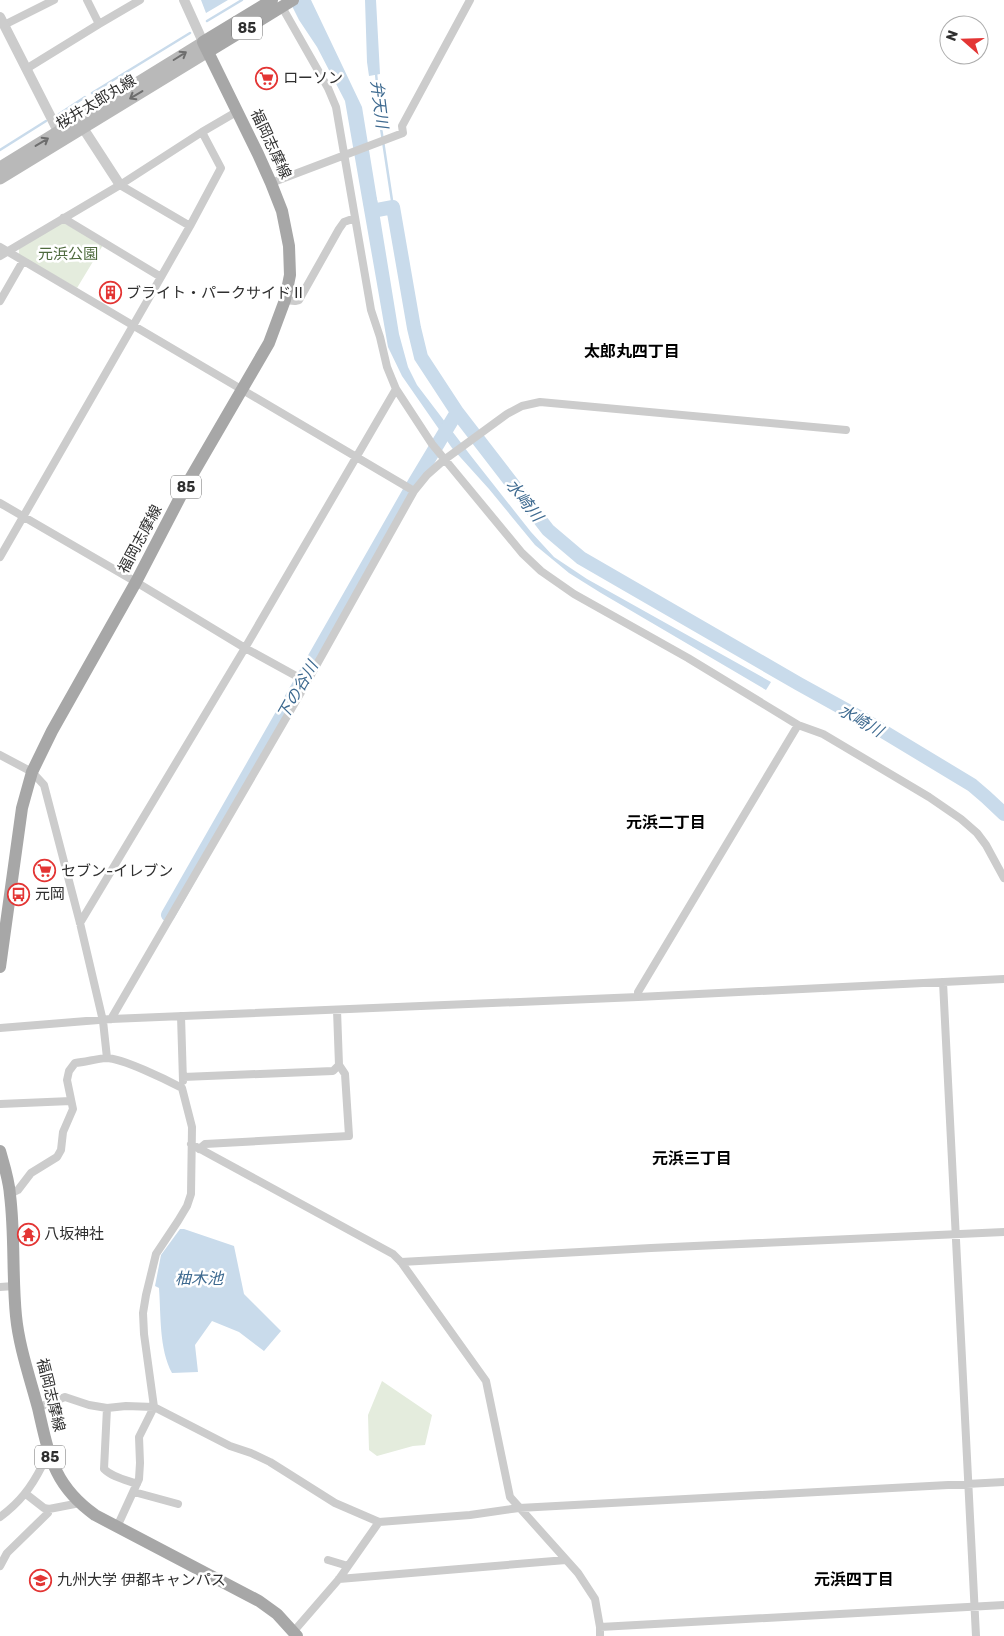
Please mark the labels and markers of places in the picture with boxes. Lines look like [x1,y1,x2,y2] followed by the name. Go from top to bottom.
[255,66,279,90] supermarket icon: ローソン
[283,69,343,87] place label: ローソン
[98,281,122,305] building icon: ブライト・パークサイドⅡ
[126,284,306,302] place label: ブライト・パークサイドⅡ
[33,859,57,883] supermarket icon: セブン-イレブン
[61,862,173,880] place label: セブン-イレブン
[7,882,31,906] bus stop icon: 元岡
[35,885,65,903] place label: 元岡
[16,1222,40,1246] temple icon: 八坂神社
[44,1225,104,1243] place label: 八坂神社
[29,1568,53,1592] school or university icon: 九州大学 伊都キャンパス
[57,1571,226,1589] place label: 九州大学 伊都キャンパス

